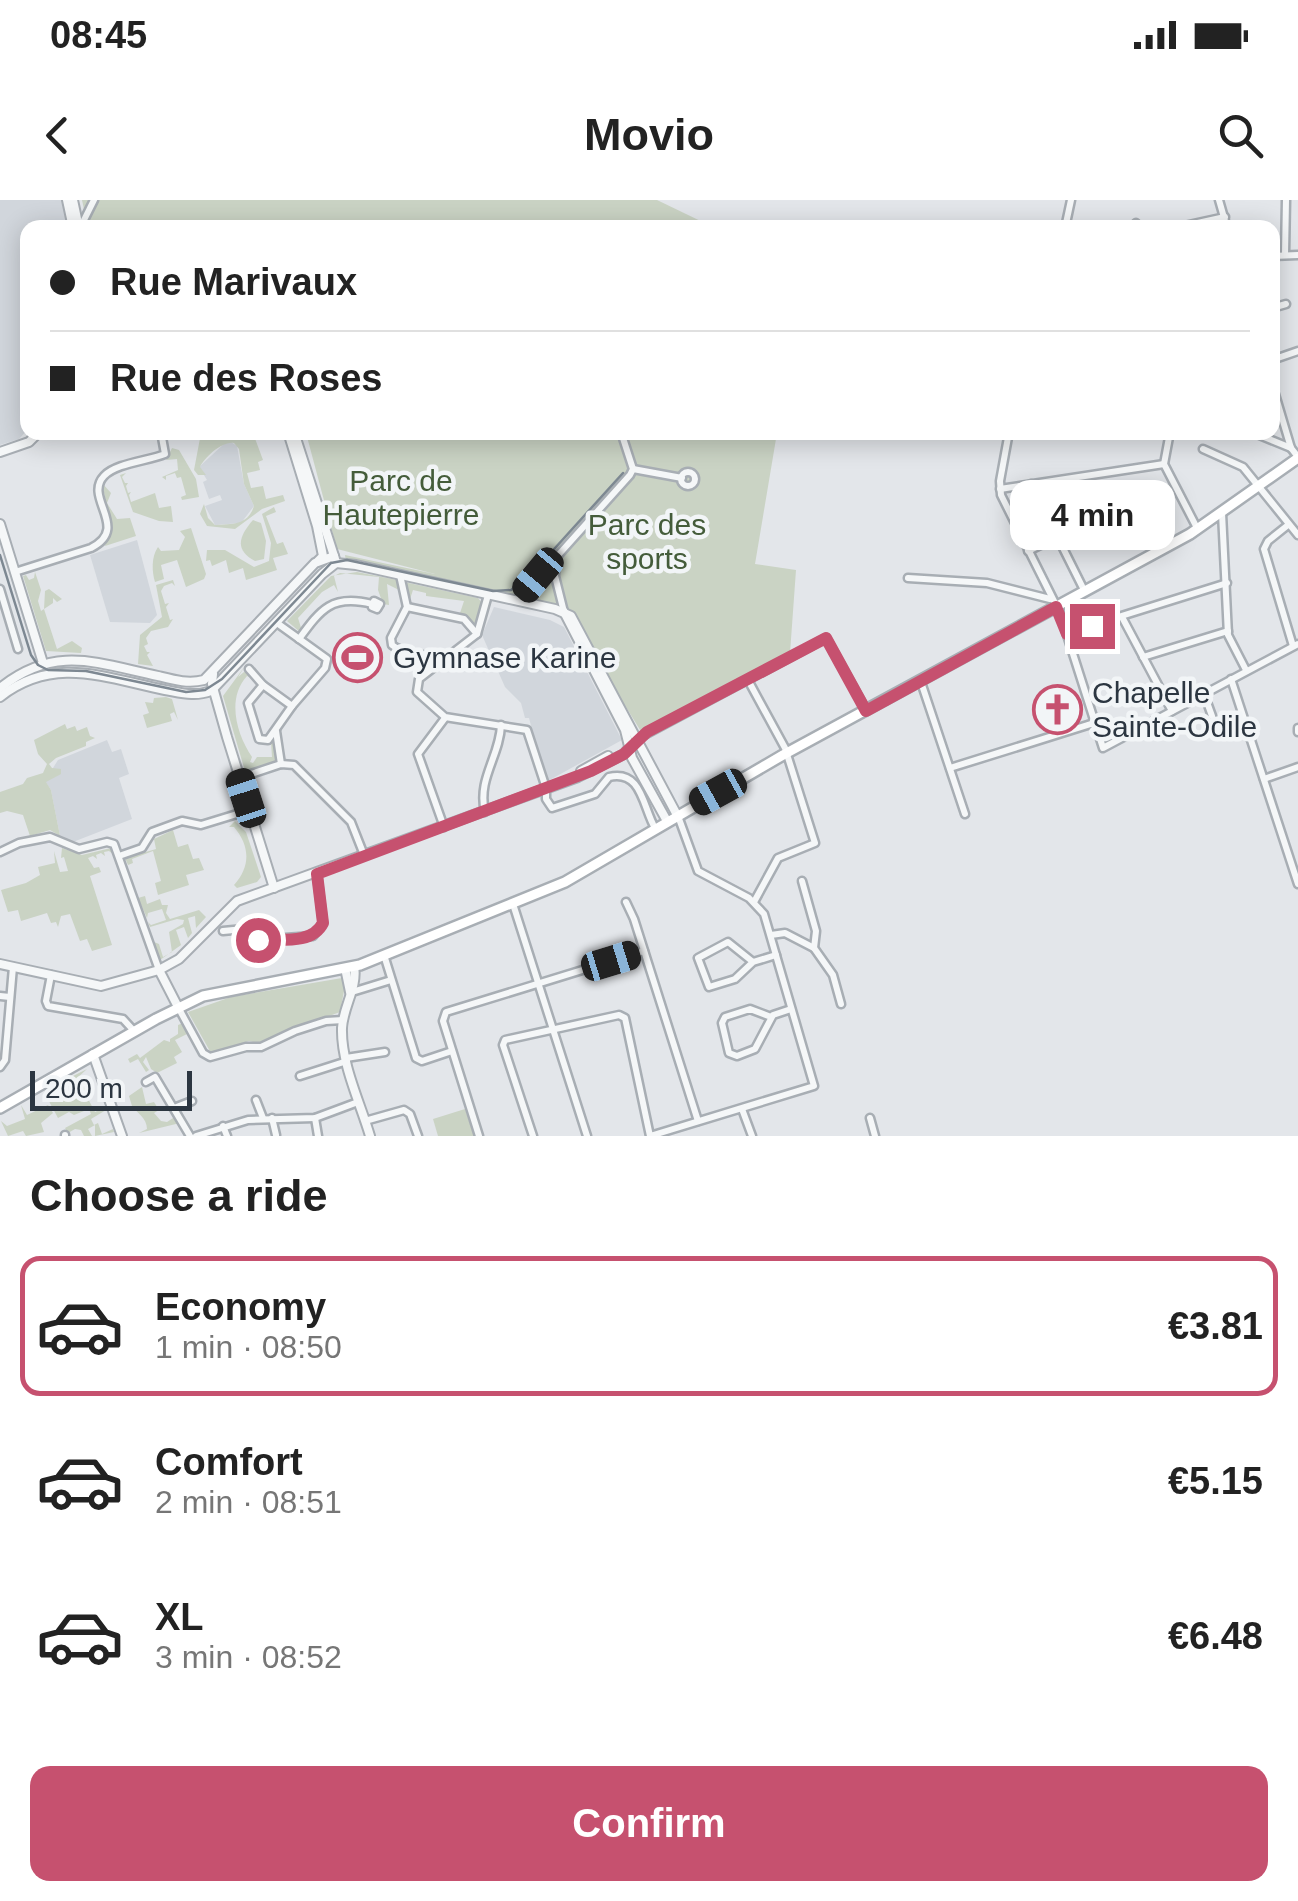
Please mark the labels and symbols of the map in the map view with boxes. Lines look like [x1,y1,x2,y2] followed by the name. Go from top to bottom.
[323,464,479,531] park label: Parc de Hautepierre
[1010,481,1174,551] callout: 4 min
[588,508,706,575] park label: Parc des sports
[507,542,569,608] car
[1070,604,1115,649] route end
[332,631,384,683] sports icon: Gymnase Karine
[393,641,616,674] place label: Gymnase Karine
[1092,676,1257,743] place label: Chapelle Sainte-Odile
[1031,683,1083,735] church icon: Chapelle Sainte-Odile
[684,764,752,820] car
[222,765,270,831] car
[236,918,281,963] route start
[578,938,644,984] car
[30,1066,192,1110] scale bar

